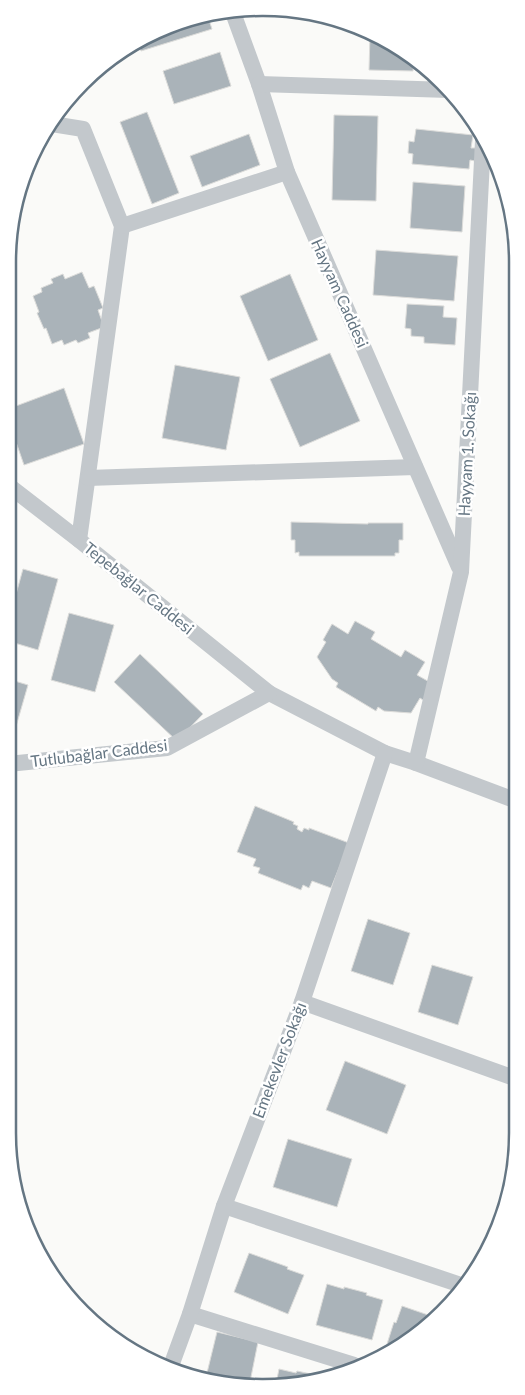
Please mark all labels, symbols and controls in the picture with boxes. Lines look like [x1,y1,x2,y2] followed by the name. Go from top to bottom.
[308,235,373,350] street label: Hayyam Caddesi
[454,391,479,517] street label: Hayyam 1. Sokağı
[81,538,198,638] street label: Tepebağlar Caddesi
[30,735,168,770] street label: Tutlubağlar Caddesi
[248,999,309,1120] street label: Emekevler Sokağı

